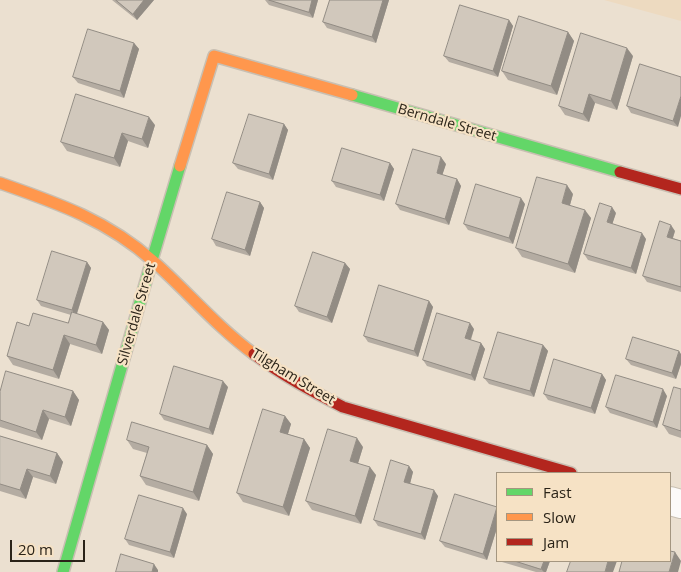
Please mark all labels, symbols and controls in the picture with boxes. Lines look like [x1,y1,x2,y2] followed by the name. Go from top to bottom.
[396,101,498,145] street label: Berndale Street
[114,261,160,367] street label: Silverdale Street
[248,345,338,409] street label: Tilgham Street
[496,472,671,562] legend
[543,482,572,502] text: Fast
[543,507,576,527] text: Slow
[12,530,88,562] scale bar
[543,532,569,552] text: Jam
[18,539,53,559] text: 20 m

